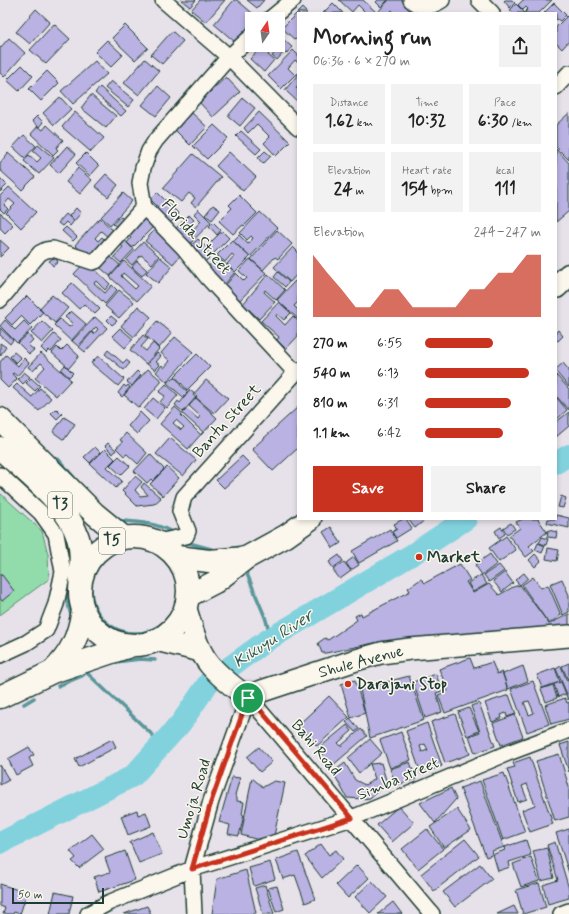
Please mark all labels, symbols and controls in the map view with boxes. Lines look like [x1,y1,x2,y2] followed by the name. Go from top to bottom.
[245,12,285,52] north arrow
[245,12,285,52] map controls
[313,24,432,52] text: Morning run
[499,25,541,67] button: share
[313,53,410,70] text: 06:36 · 6 × 270 m
[330,96,368,110] text: Distance
[415,96,439,110] text: Time
[494,96,516,110] text: Pace
[325,110,354,132] text: 1.62
[408,110,446,132] text: 10:32
[478,110,508,132] text: 6:30
[354,116,373,130] text: km
[508,116,532,130] text: /km
[327,164,371,178] text: Elevation
[402,164,452,178] text: Heart rate
[496,164,514,178] text: kcal
[334,178,352,200] text: 24
[401,178,428,200] text: 154
[494,178,516,200] text: 111
[352,184,364,198] text: m
[428,184,453,198] text: bpm
[156,195,236,279] street label: Florida Street
[313,224,364,241] text: Elevation
[474,224,541,241] text: 244–247 m
[313,335,348,352] text: 270 m
[377,335,402,352] text: 6:55
[313,365,350,382] text: 540 m
[377,365,398,382] text: 6:13
[188,379,266,462] street label: Bantu Street
[313,395,348,412] text: 810 m
[377,395,399,412] text: 6:31
[313,425,350,442] text: 1.1 km
[377,425,402,442] text: 6:42
[313,466,423,512] button: Save
[431,466,541,512] button: Share
[48,492,72,518] road number: T3
[99,528,125,554] road number: T5
[427,547,481,568] place label: Market
[414,552,424,562] marker: Market
[229,603,320,673] water label: Kikuyu River
[316,640,406,683] street label: Shule Avenue
[356,674,447,695] place label: Darajani Stop
[343,679,353,689] marker: Darajani Stop
[231,681,265,715] pin
[237,687,259,709] icon: arrive
[286,715,346,781] street label: Bahi Road
[354,752,442,806] street label: Simba street
[172,756,216,842] street label: Umoja Road
[12,886,104,905] scale bar
[18,888,43,902] text: 50 m

